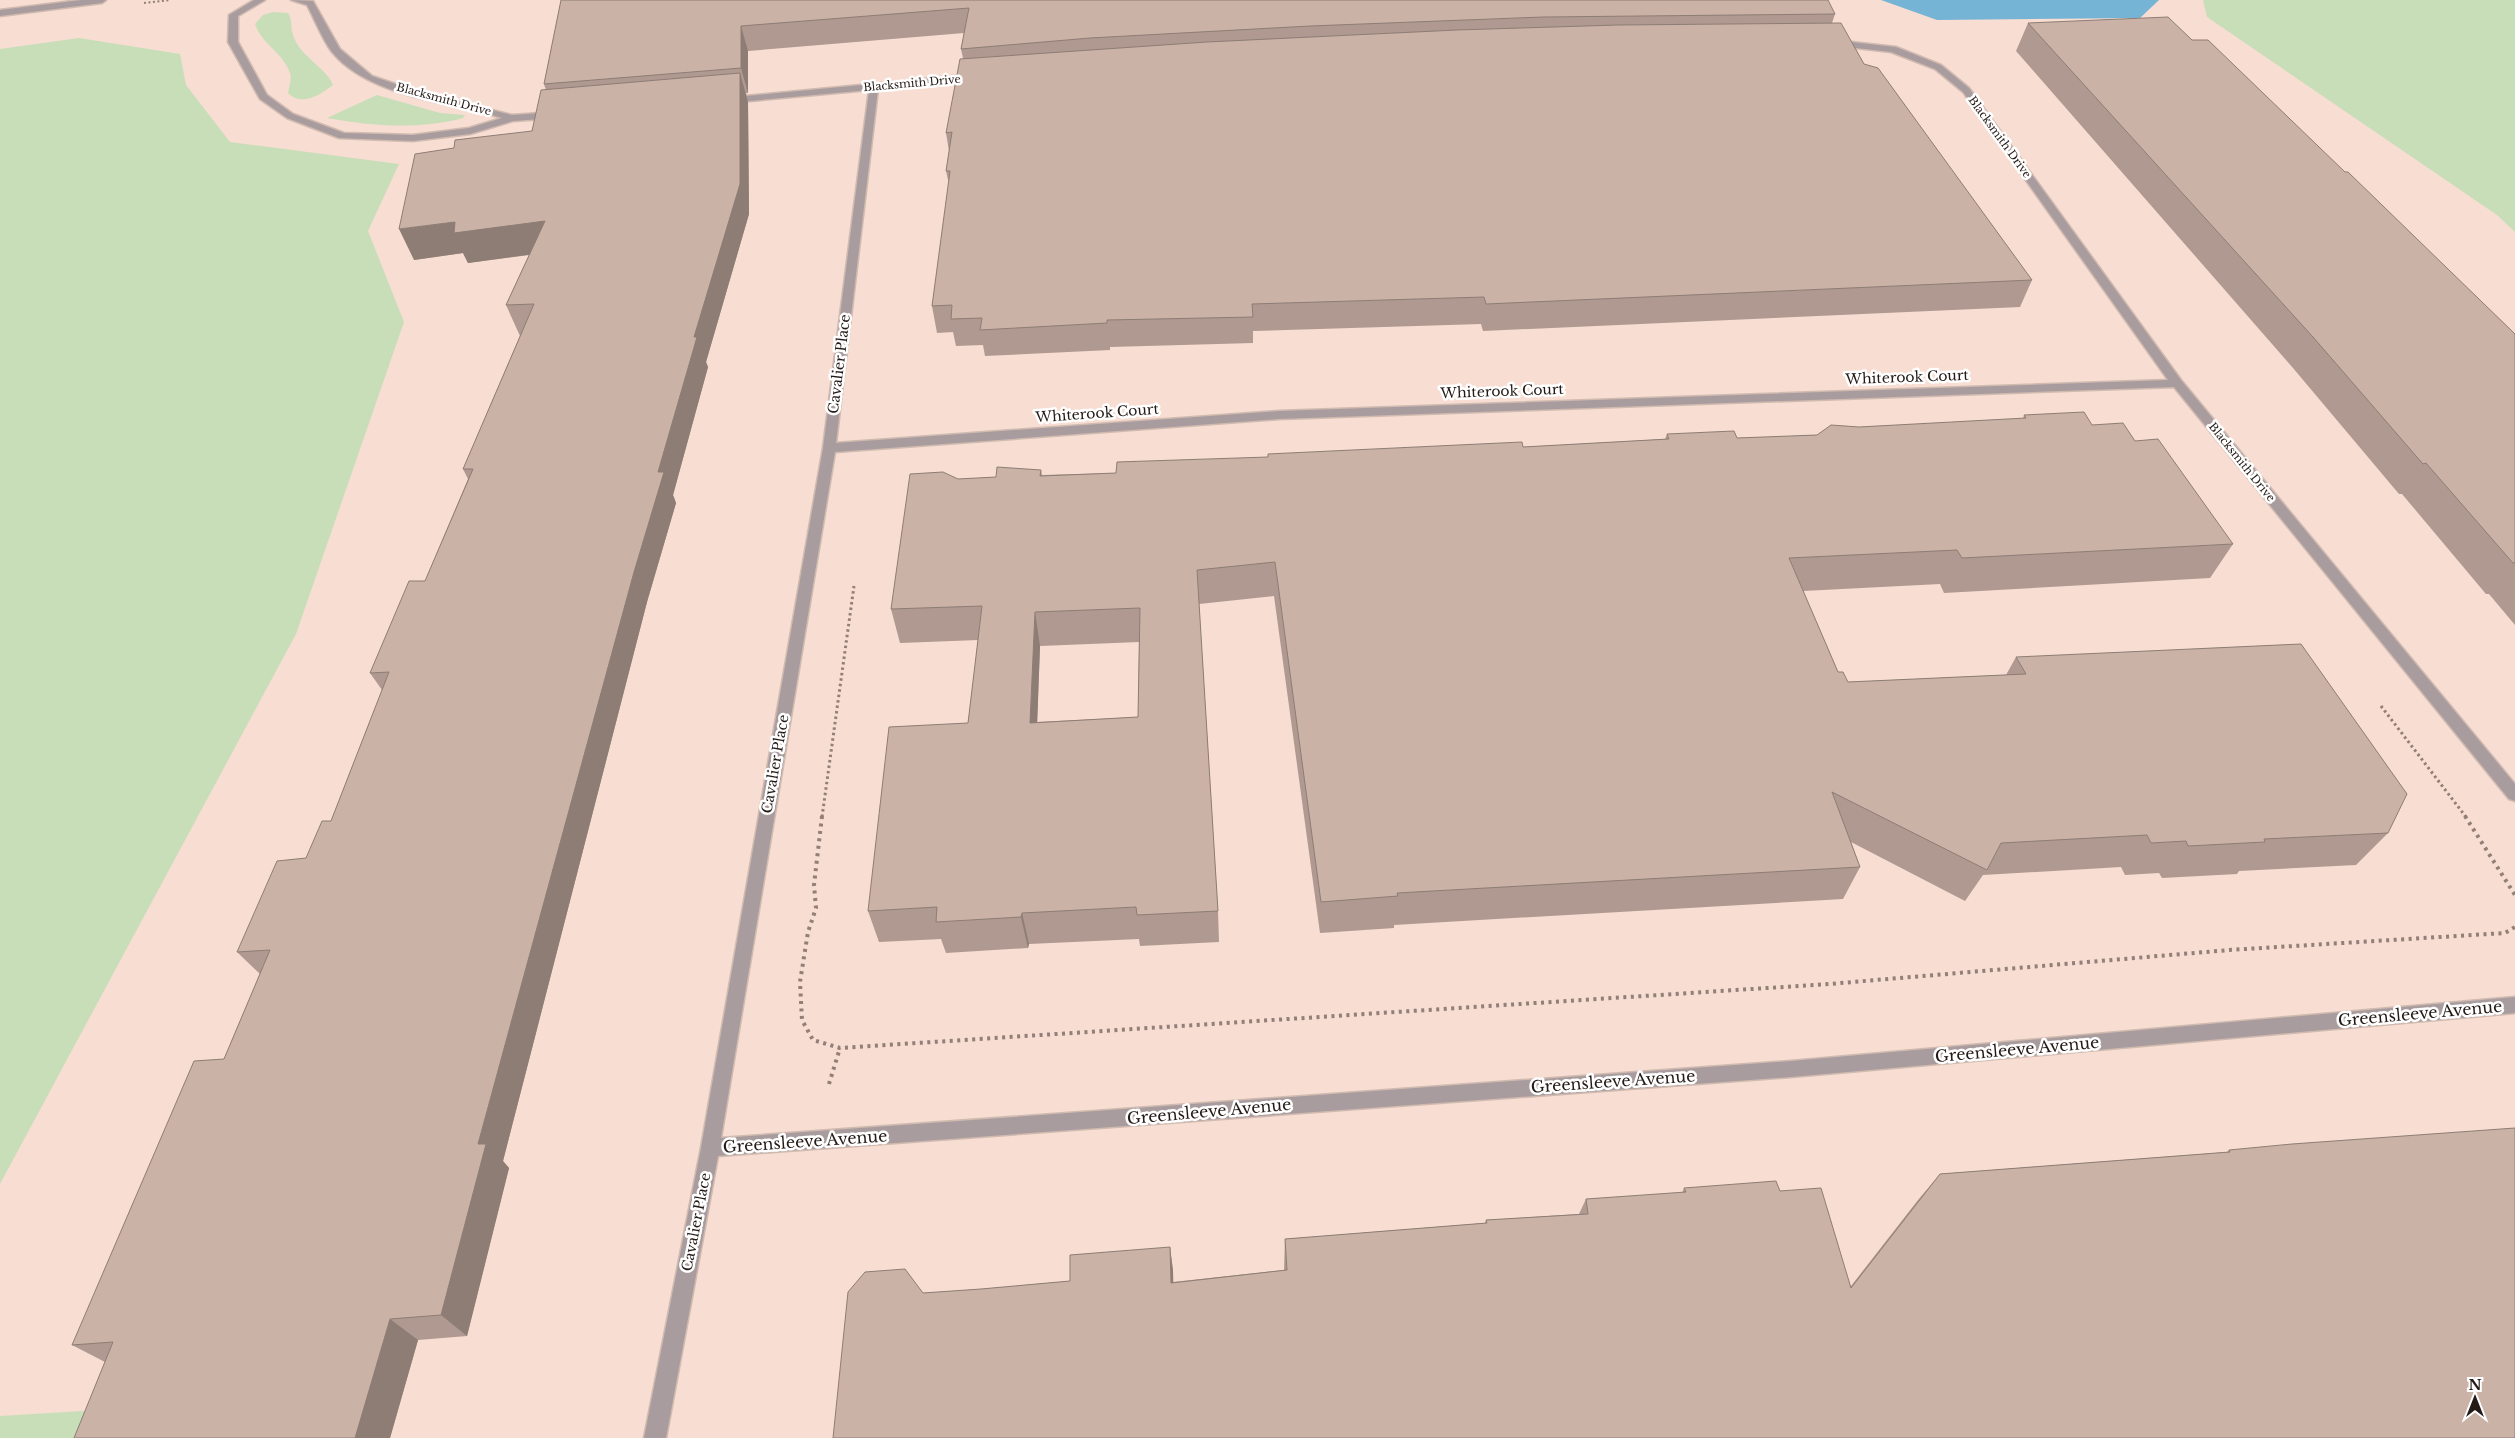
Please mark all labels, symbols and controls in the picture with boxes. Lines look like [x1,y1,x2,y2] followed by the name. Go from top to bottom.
[863,72,961,94] street label: Blacksmith Drive
[395,80,493,118] street label: Blacksmith Drive
[1966,93,2034,181] street label: Blacksmith Drive
[824,313,854,415] street label: Cavalier Place
[1844,366,1970,388] street label: Whiterook Court
[1439,380,1565,402] street label: Whiterook Court
[1034,400,1160,426] street label: Whiterook Court
[2206,420,2278,504] street label: Blacksmith Drive
[757,713,793,815] street label: Cavalier Place
[2337,996,2503,1030] street label: Greensleeve Avenue
[1934,1032,2100,1066] street label: Greensleeve Avenue
[1530,1065,1696,1097] street label: Greensleeve Avenue
[1126,1094,1292,1128] street label: Greensleeve Avenue
[722,1125,888,1157] street label: Greensleeve Avenue
[678,1171,714,1273] street label: Cavalier Place
[2450,1373,2500,1423] north arrow
[2468,1376,2482,1394] text: N

